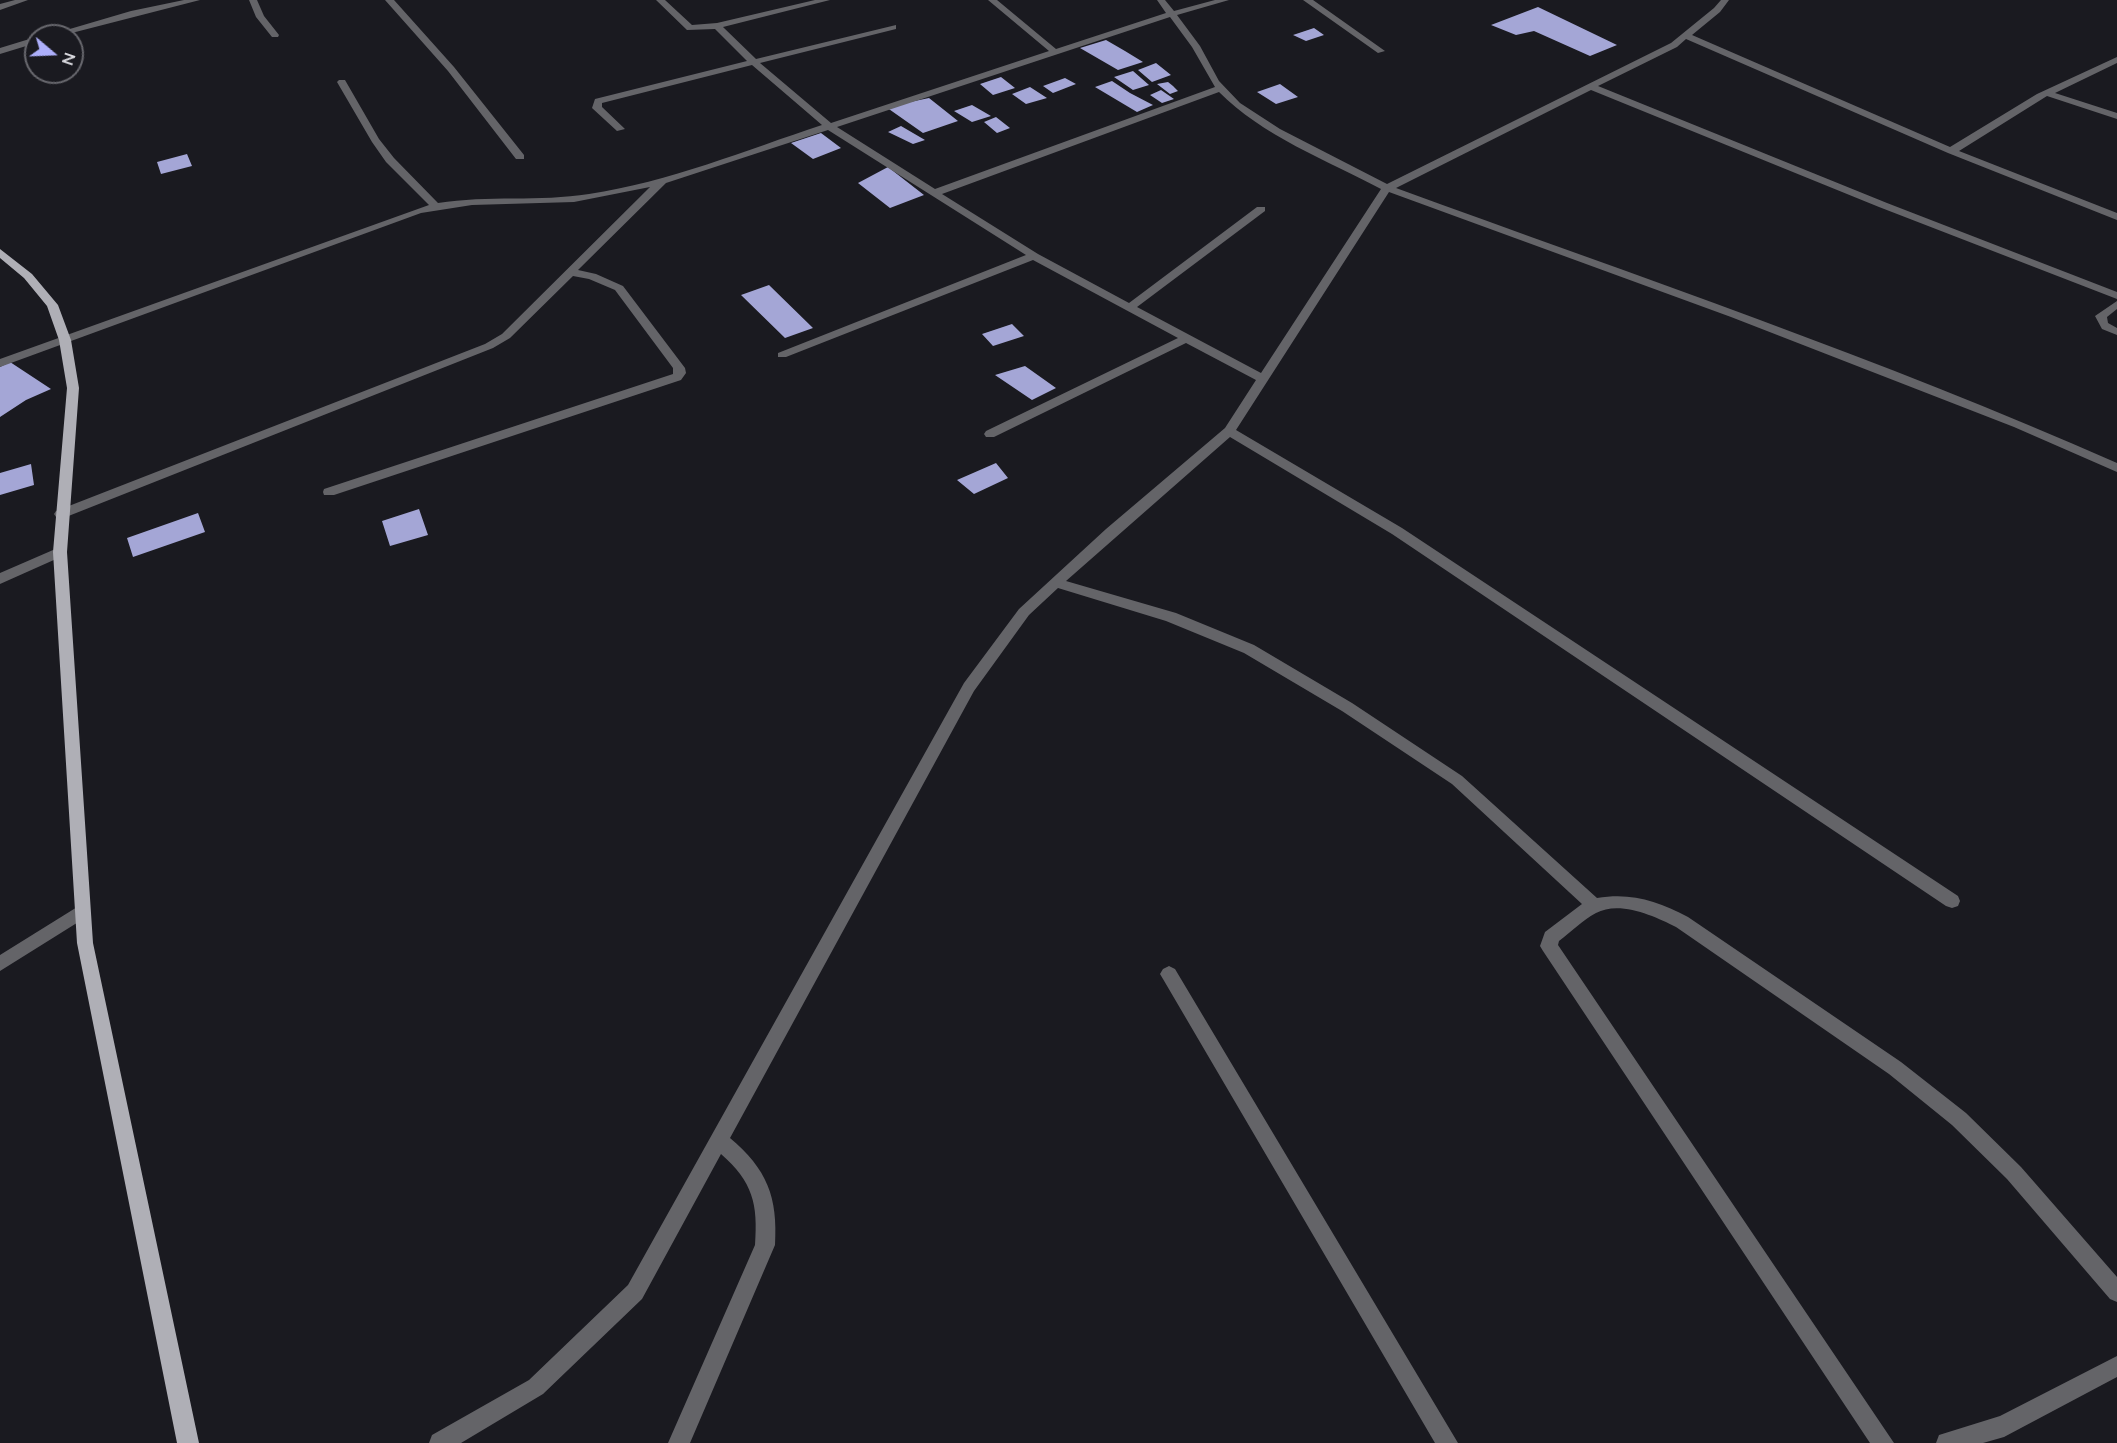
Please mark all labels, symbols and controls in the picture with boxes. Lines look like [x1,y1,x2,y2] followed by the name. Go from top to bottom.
[24,24,84,84] north arrow
[59,50,81,68] text: N

